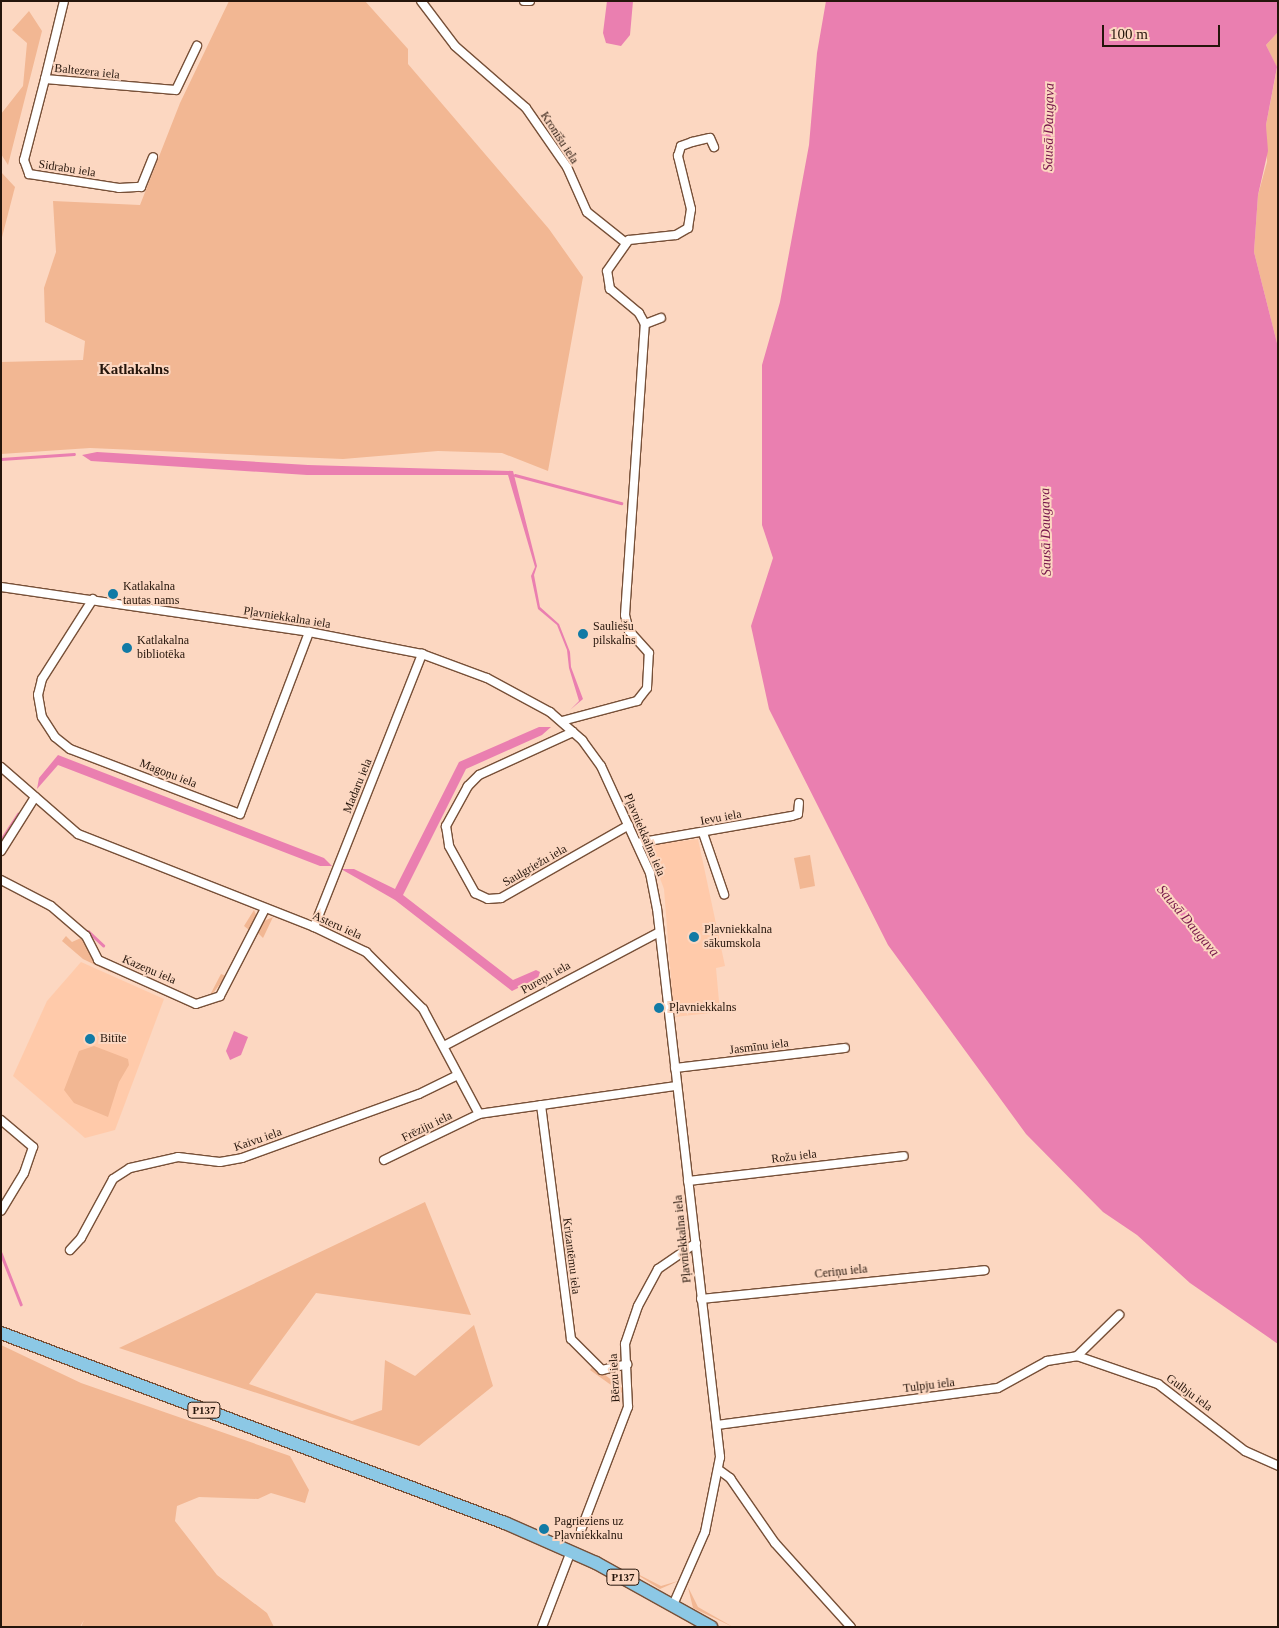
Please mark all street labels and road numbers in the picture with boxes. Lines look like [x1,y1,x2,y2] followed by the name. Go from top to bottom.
[54,61,120,83] street label: Baltezera iela
[537,109,581,167] street label: Kronīšu iela
[37,157,97,181] street label: Sidrabu iela
[242,604,332,632] street label: Pļavniekkalna iela
[137,756,199,792] street label: Magoņu iela
[341,757,375,815] street label: Madaru iela
[620,792,668,878] street label: Pļavniekkalna iela
[699,807,743,829] street label: Ievu iela
[500,842,570,890] street label: Saulgriežu iela
[310,909,364,943] street label: Asteru iela
[120,952,178,988] street label: Kazeņu iela
[519,959,573,997] street label: Pureņu iela
[729,1036,789,1058] street label: Jasmīnu iela
[399,1109,455,1145] street label: Frēziju iela
[232,1125,284,1155] street label: Kaivu iela
[770,1147,818,1167] street label: Rožu iela
[671,1194,695,1284] street label: Pļavniekkalna iela
[559,1217,583,1295] street label: Krizantēmu iela
[814,1262,868,1282] street label: Ceriņu iela
[607,1353,623,1403] street label: Bērzu iela
[1163,1371,1215,1415] street label: Gulbju iela
[902,1376,956,1396] street label: Tulpju iela
[186,1402,222,1418] road number: P137
[606,1568,640,1585] road number: P137

